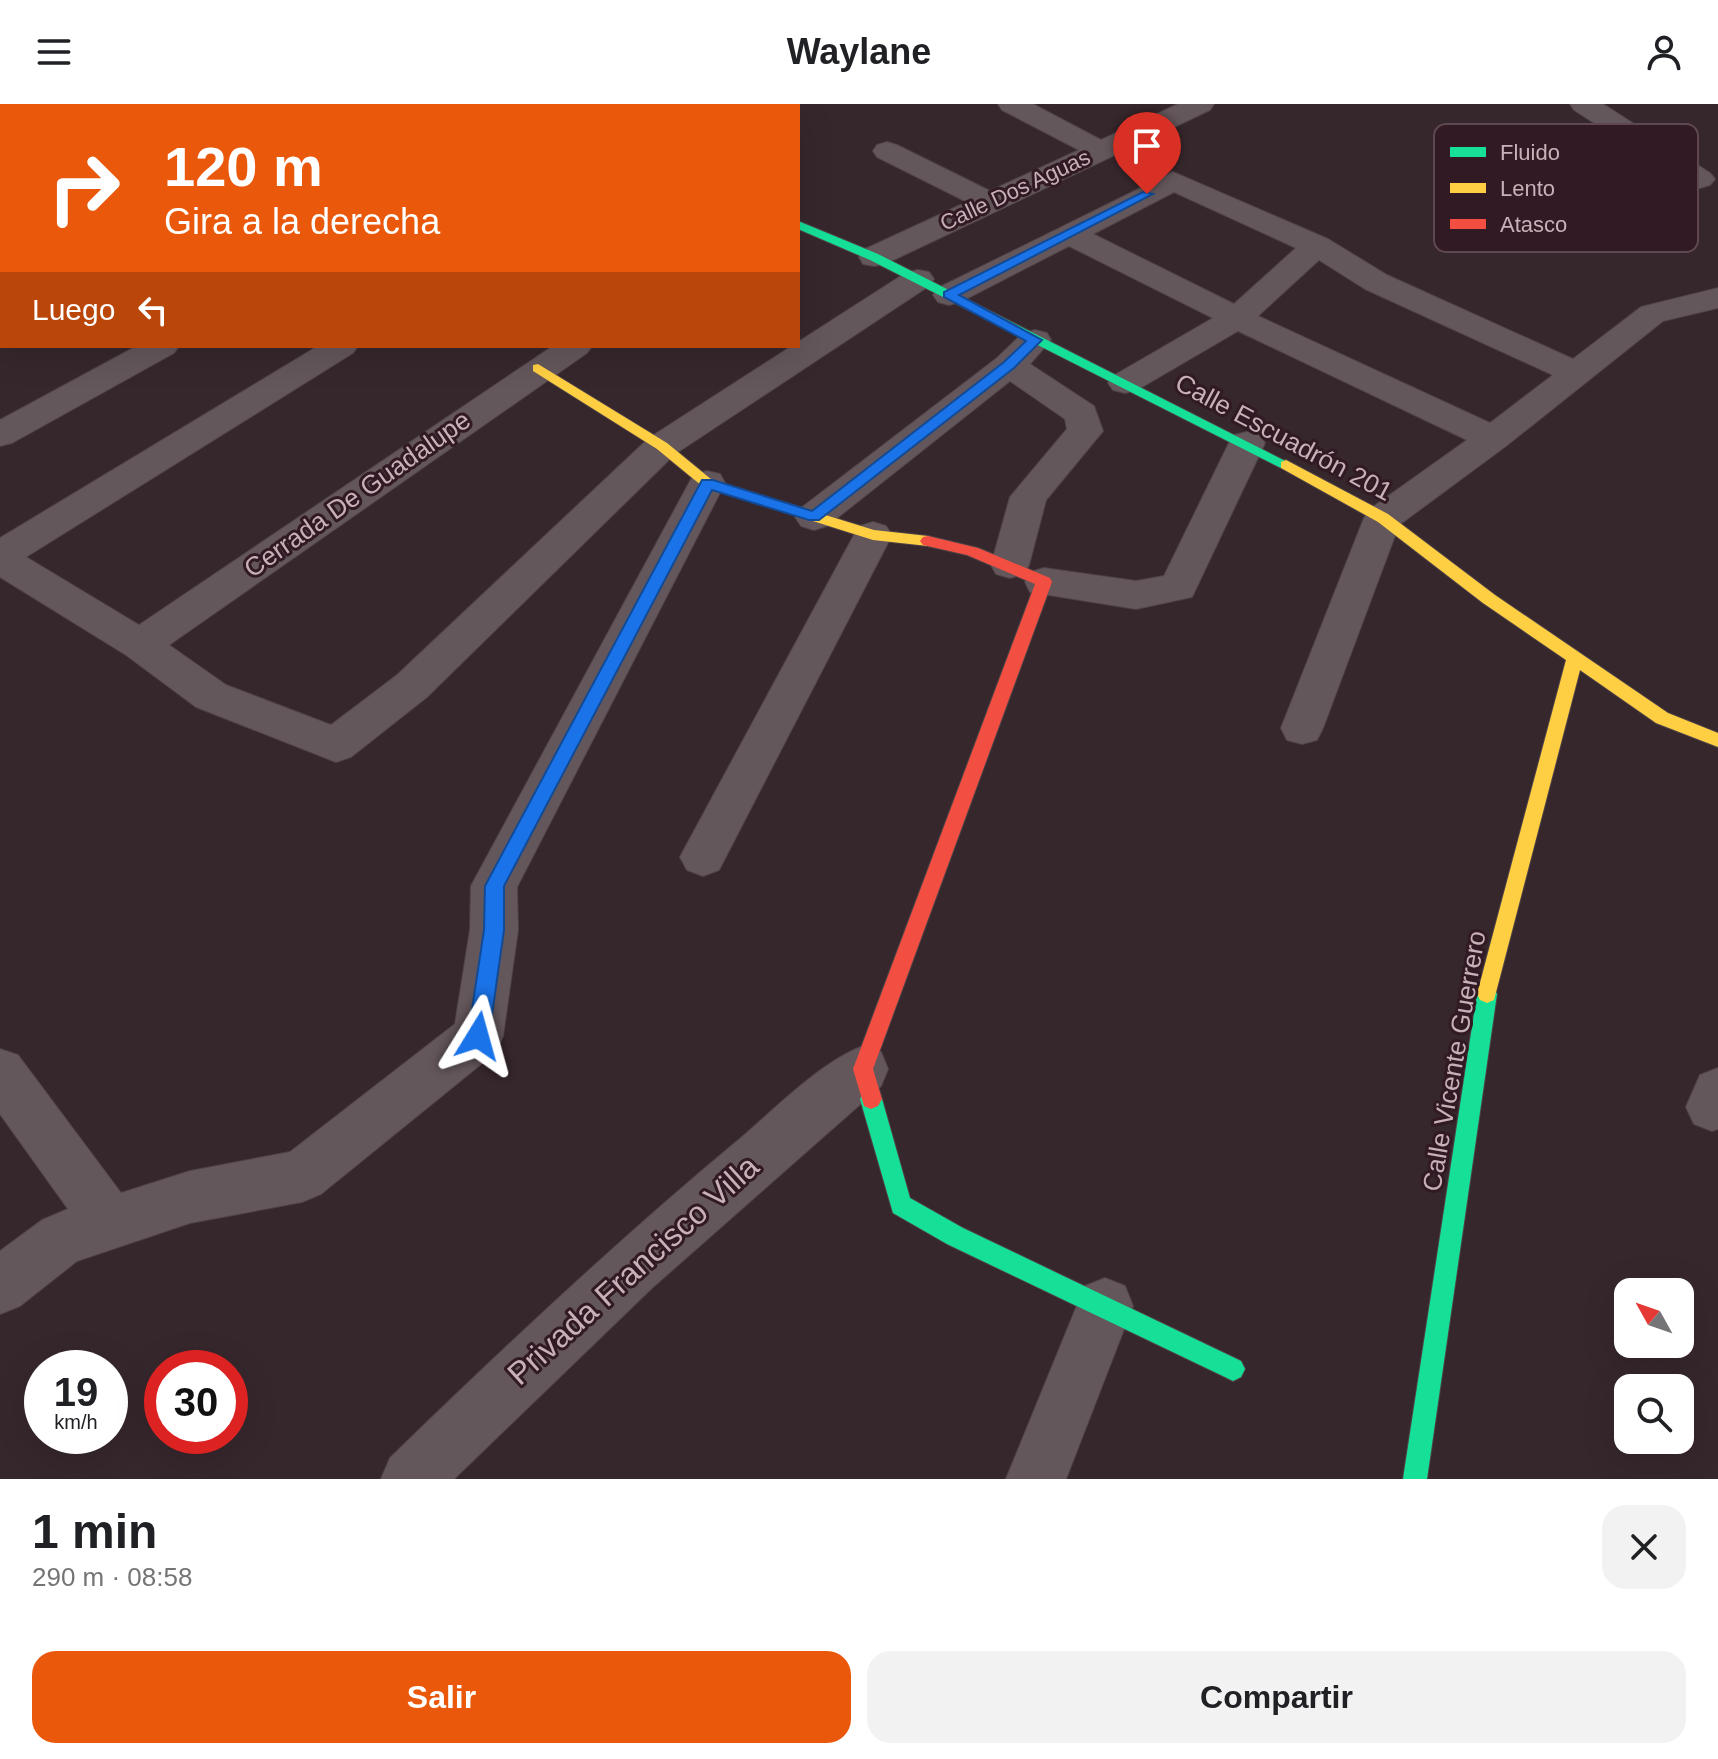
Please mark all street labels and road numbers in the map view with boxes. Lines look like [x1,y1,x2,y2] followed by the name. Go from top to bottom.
[936,144,1094,236] street label: Calle Dos Aguas
[1170,367,1398,507] street label: Calle Escuadrón 201
[238,405,476,583] street label: Cerrada De Guadalupe
[1416,928,1492,1194] street label: Calle Vicente Guerrero
[500,1148,766,1392] street label: Privada Francisco Villa

